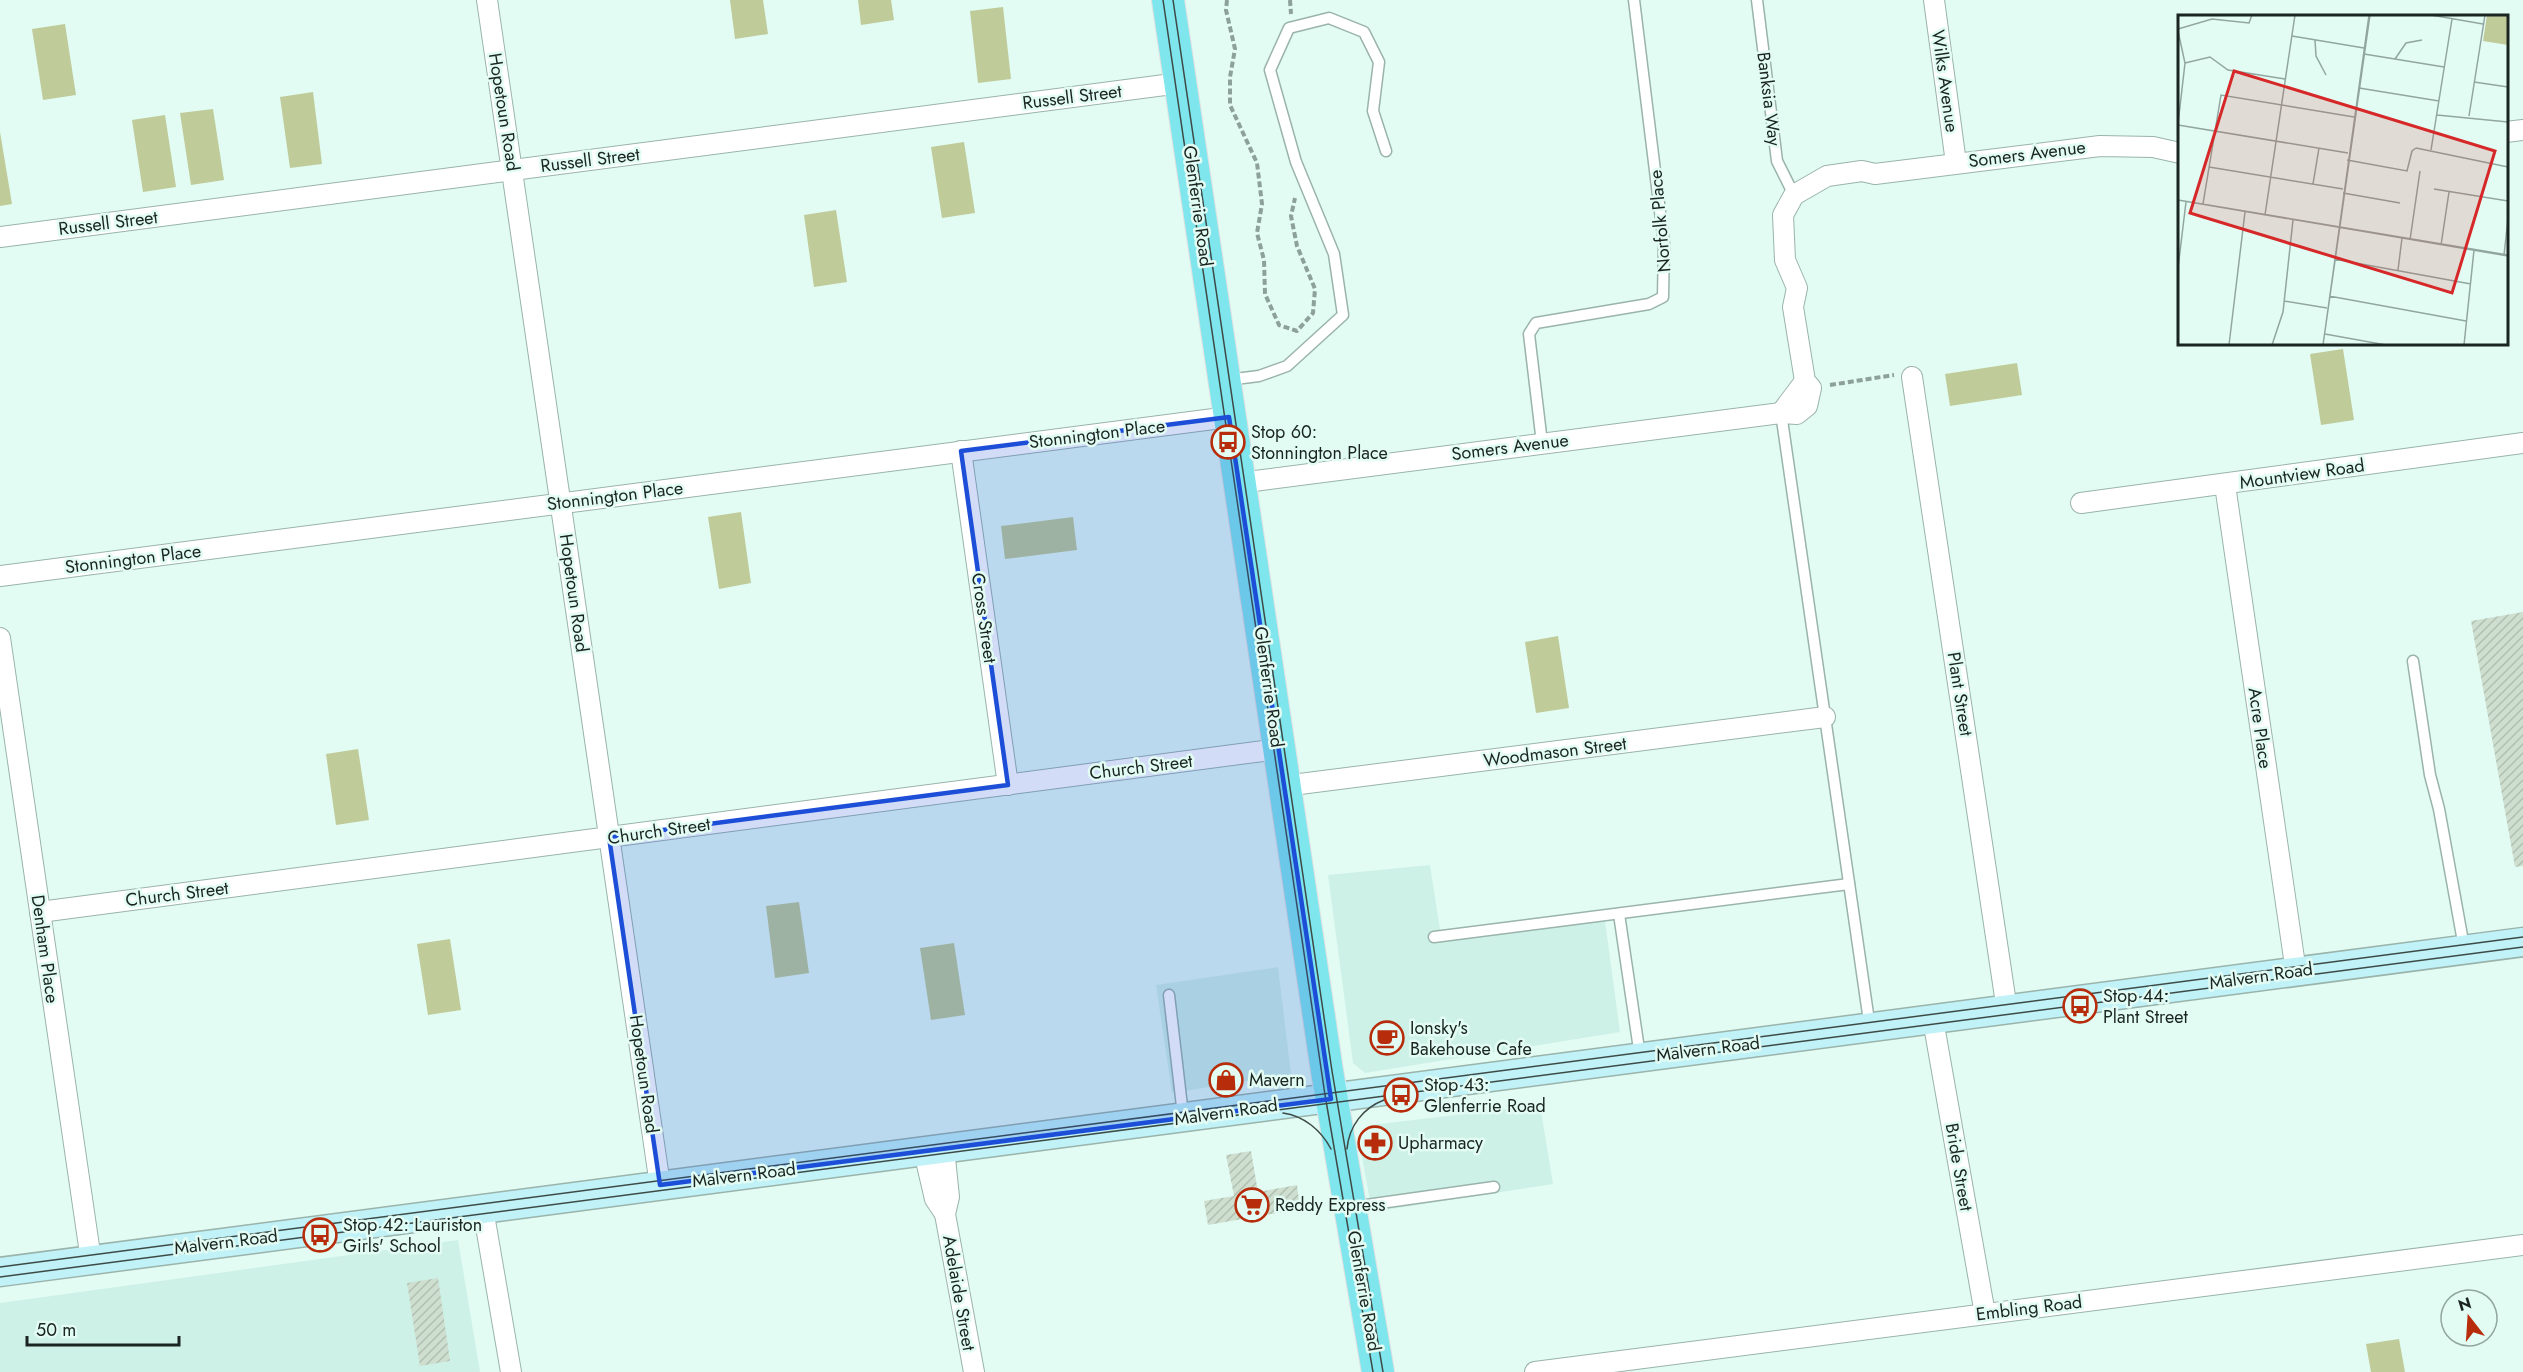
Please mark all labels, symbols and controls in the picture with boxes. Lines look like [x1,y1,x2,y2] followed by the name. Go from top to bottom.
[2178,15,2508,345] inset map
[1925,28,1965,134] street label: Wilks Avenue
[1750,50,1788,148] street label: Banksia Way
[482,51,526,173] street label: Hopetoun Road
[1021,78,1124,116] street label: Russell Street
[1967,134,2087,174] street label: Somers Avenue
[539,141,642,179] street label: Russell Street
[1177,144,1219,268] street label: Glenferrie Road
[1643,169,1677,273] street label: Norfolk Place
[57,204,160,242] street label: Russell Street
[1028,413,1166,455] street label: Stonnington Place
[1251,419,1388,466] place label: Stop 60: Stonnington Place
[1210,424,1246,460] bus stop icon: Stop 60: Stonnington Place
[1450,427,1570,467] street label: Somers Avenue
[2238,452,2366,496] street label: Mountview Road
[546,475,684,517] street label: Stonnington Place
[553,532,595,654] street label: Hopetoun Road
[64,538,202,580] street label: Stonnington Place
[965,571,1003,665] street label: Cross Street
[1248,625,1290,749] street label: Glenferrie Road
[1941,650,1980,739] street label: Plant Street
[2241,686,2279,770] street label: Acre Place
[1482,730,1629,774] street label: Woodmason Street
[1088,748,1195,786] street label: Church Street
[606,811,713,851] street label: Church Street
[124,875,231,913] street label: Church Street
[25,893,65,1005] street label: Denham Place
[2208,956,2314,996] street label: Malvern Road
[2103,983,2188,1030] place label: Stop 44: Plant Street
[2062,988,2098,1024] bus stop icon: Stop 44: Plant Street
[623,1013,665,1135] street label: Hopetoun Road
[1410,1015,1532,1062] place label: Ionsky's Bakehouse Cafe
[1369,1020,1405,1056] cafe icon: Ionsky's Bakehouse Cafe
[1655,1030,1761,1068] street label: Malvern Road
[1208,1062,1244,1098] shop icon: Mavern
[1249,1067,1305,1093] place label: Mavern
[1424,1072,1546,1119] place label: Stop 43: Glenferrie Road
[1383,1077,1419,1113] bus stop icon: Stop 43: Glenferrie Road
[1173,1092,1279,1132] street label: Malvern Road
[1938,1121,1980,1214] street label: Bride Street
[1357,1125,1393,1161] pharmacy icon: Upharmacy
[1398,1130,1483,1156] place label: Upharmacy
[691,1156,797,1194] street label: Malvern Road
[1234,1187,1270,1223] supermarket icon: Reddy Express
[1275,1192,1386,1218] place label: Reddy Express
[343,1212,482,1259] place label: Stop 42: Lauriston Girls' School
[302,1217,338,1253] bus stop icon: Stop 42: Lauriston Girls' School
[173,1223,279,1261] street label: Malvern Road
[1341,1229,1387,1353] street label: Glenferrie Road
[936,1233,982,1353] street label: Adelaide Street
[2439,1288,2499,1348] north arrow
[1974,1289,2084,1327] street label: Embling Road
[2455,1291,2474,1317] text: N
[27,1309,178,1347] scale bar
[36,1317,76,1343] text: 50 m

